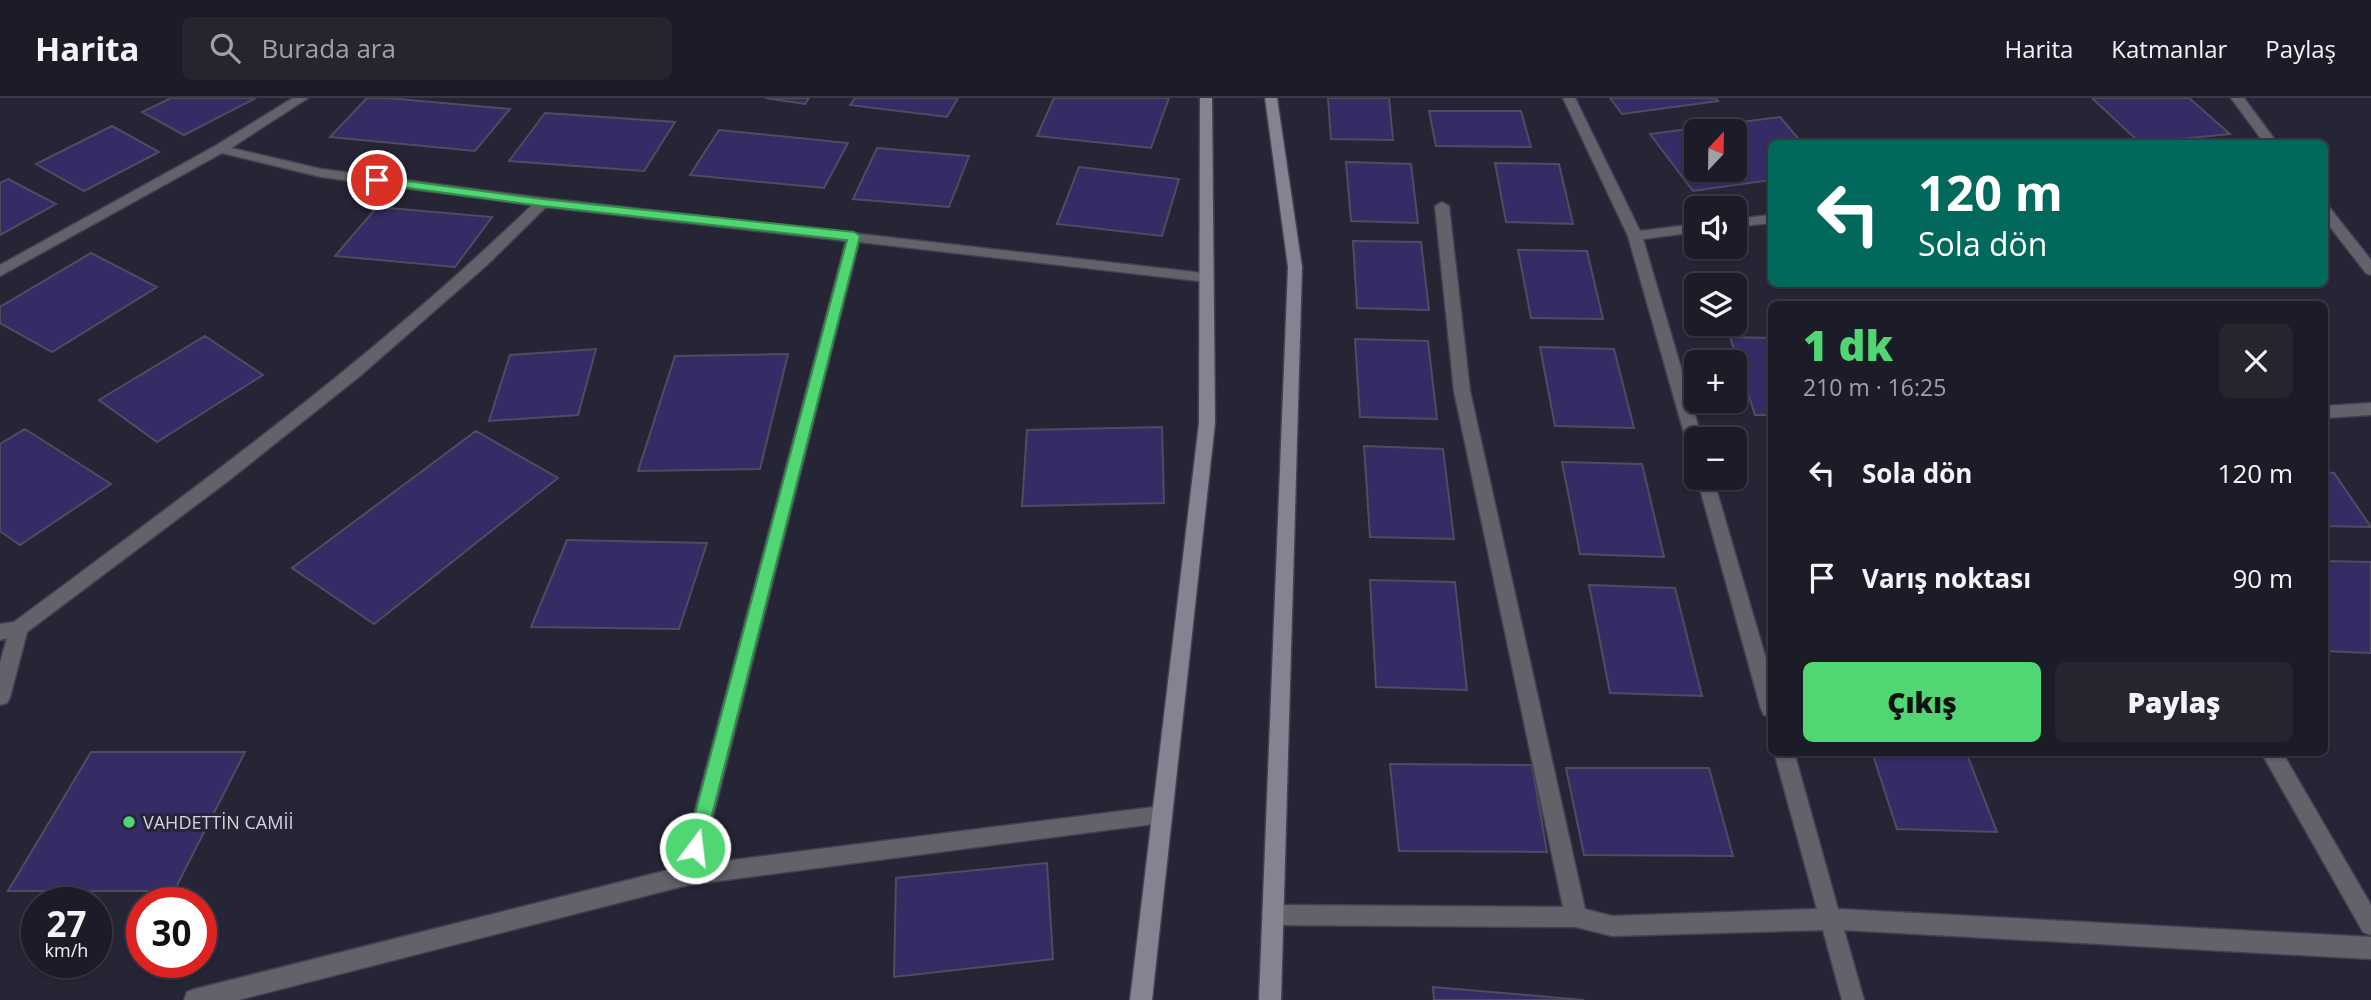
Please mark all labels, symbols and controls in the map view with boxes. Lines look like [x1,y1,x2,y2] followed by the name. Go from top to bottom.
[182,17,672,80] search box
[35,26,140,71] text: Harita
[206,29,244,67] icon: search
[262,30,396,66] text: Burada ara
[2005,32,2073,65] text: Harita
[2111,32,2227,65] text: Katmanlar
[2265,32,2336,65] text: Paylaş
[1684,119,1746,182] north arrow
[1684,119,1747,490] map controls
[347,150,407,210] pin
[1918,159,2063,225] text: 120 m
[358,161,396,199] icon: arrive
[1803,168,1894,259] icon: left
[1684,196,1747,259] button: sound
[1918,222,2047,265] text: Sola dön
[1684,273,1747,336] button: layers
[1803,316,1893,373] text: 1 dk
[2219,324,2293,398] button: close
[1684,350,1747,413] button: +
[1803,371,1946,403] text: 210 m · 16:25
[1684,427,1747,490] button: −
[1803,454,1841,492] icon: left
[1862,455,1972,491] text: Sola dön
[2218,455,2293,491] text: 120 m
[1803,559,1841,597] icon: arrive
[1862,560,2031,596] text: Varış noktası
[2232,560,2293,596] text: 90 m
[1803,662,2041,742] button: Çıkış
[2055,662,2293,742] button: Paylaş
[143,810,294,834] place label: VAHDETTİN CAMİİ
[658,811,732,885] position arrow
[121,814,137,830] marker: VAHDETTİN CAMİİ
[126,887,217,978] speed limit sign: 30
[46,900,87,947] text: 27
[45,938,88,962] text: km/h

